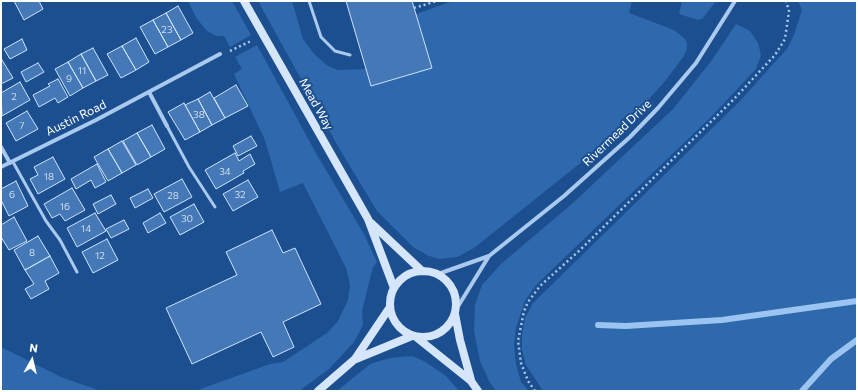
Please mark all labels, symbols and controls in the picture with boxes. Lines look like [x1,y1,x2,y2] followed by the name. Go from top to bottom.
[161,24,173,36] house number: 23
[78,65,86,77] house number: 11
[66,73,72,85] house number: 9
[296,75,336,133] street label: Mead Way
[11,91,17,103] house number: 2
[43,97,109,139] street label: Austin Road
[580,97,654,169] street label: Rivermead Drive
[193,109,205,121] house number: 38
[19,120,25,132] house number: 7
[219,166,231,178] house number: 34
[44,171,54,183] house number: 18
[9,189,15,201] house number: 6
[234,189,246,201] house number: 32
[167,190,179,202] house number: 28
[60,201,70,213] house number: 16
[181,213,193,225] house number: 30
[81,223,91,235] house number: 14
[29,247,35,259] house number: 8
[95,250,105,262] house number: 12
[12,340,52,380] north arrow
[29,341,39,355] text: N

